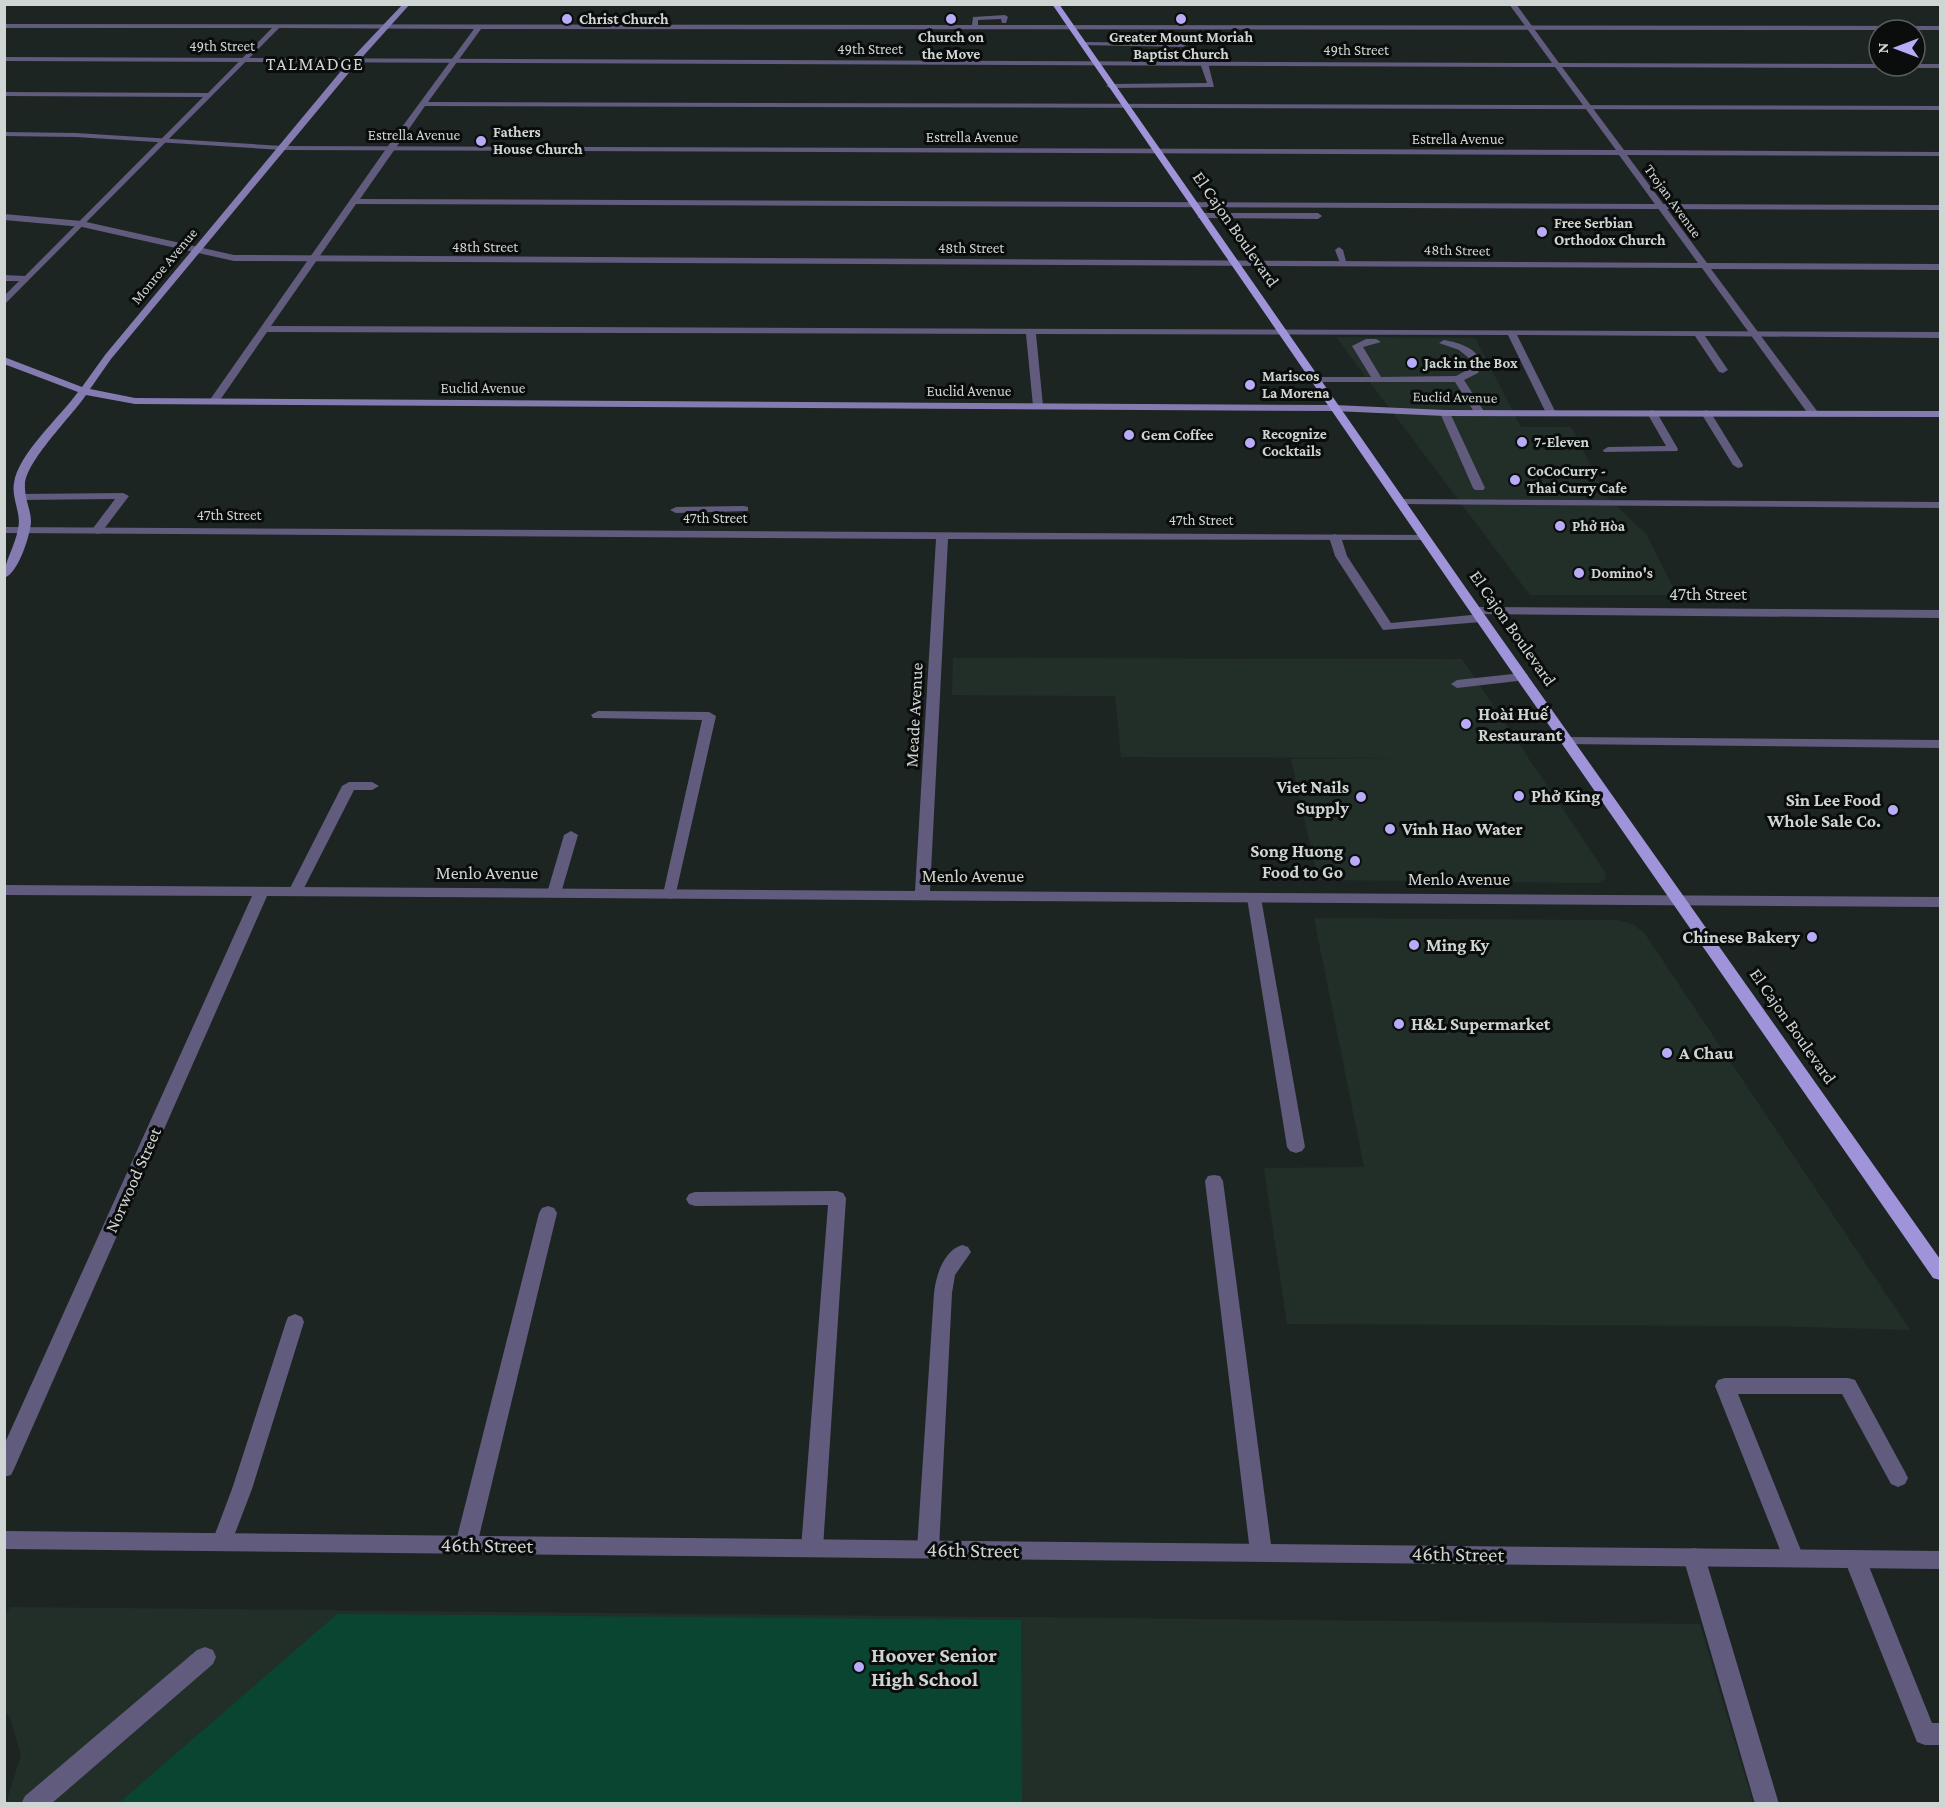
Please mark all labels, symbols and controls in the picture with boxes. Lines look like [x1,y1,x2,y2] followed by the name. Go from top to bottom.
[579,11,669,27] place label: Christ Church
[560,12,574,26] marker: Christ Church
[944,12,958,26] marker: Church on the Move
[1174,12,1188,26] marker: Greater Mount Moriah Baptist Church
[1867,18,1927,78] north arrow
[918,29,985,62] place label: Church on the Move
[1109,29,1253,62] place label: Greater Mount Moriah Baptist Church
[189,38,256,54] street label: 49th Street
[837,41,904,57] street label: 49th Street
[1323,42,1390,58] street label: 49th Street
[1874,42,1891,53] text: N
[266,54,364,74] district label: TALMADGE
[493,124,583,157] place label: Fathers House Church
[368,127,461,143] street label: Estrella Avenue
[926,129,1019,145] street label: Estrella Avenue
[1412,131,1505,147] street label: Estrella Avenue
[474,134,488,148] marker: Fathers House Church
[1640,161,1705,242] street label: Trojan Avenue
[1188,168,1283,291] street label: El Cajon Boulevard
[1554,215,1666,248] place label: Free Serbian Orthodox Church
[128,225,201,307] street label: Monroe Avenue
[1535,225,1549,239] marker: Free Serbian Orthodox Church
[452,239,519,255] street label: 48th Street
[938,240,1005,256] street label: 48th Street
[1424,241,1491,259] street label: 48th Street
[1422,355,1518,371] place label: Jack in the Box
[1405,356,1419,370] marker: Jack in the Box
[1262,368,1330,401] place label: Mariscos La Morena
[1243,378,1257,392] marker: Mariscos La Morena
[441,380,526,396] street label: Euclid Avenue
[927,383,1012,399] street label: Euclid Avenue
[1412,388,1498,406] street label: Euclid Avenue
[1262,426,1327,459] place label: Recognize Cocktails
[1141,427,1214,443] place label: Gem Coffee
[1122,428,1136,442] marker: Gem Coffee
[1534,434,1590,450] place label: 7-Eleven
[1515,435,1529,449] marker: 7-Eleven
[1243,436,1257,450] marker: Recognize Cocktails
[1527,463,1627,496] place label: CoCoCurry - Thai Curry Cafe
[1508,473,1522,487] marker: CoCoCurry - Thai Curry Cafe
[196,507,263,523] street label: 47th Street
[682,510,749,526] street label: 47th Street
[1168,512,1235,528] street label: 47th Street
[1572,518,1626,534] place label: Phở Hòa
[1553,519,1567,533] marker: Phở Hòa
[1591,565,1653,581] place label: Domino's
[1572,566,1586,580] marker: Domino's
[1465,567,1560,690] street label: El Cajon Boulevard
[1669,584,1748,604] street label: 47th Street
[901,662,927,768] street label: Meade Avenue
[1478,704,1563,745] place label: Hoài Huế Restaurant
[1459,717,1473,731] marker: Hoài Huế Restaurant
[1275,777,1349,818] place label: Viet Nails Supply
[1531,786,1600,806] place label: Phở King
[1512,789,1526,803] marker: Phở King
[1354,790,1368,804] marker: Viet Nails Supply
[1766,790,1881,831] place label: Sin Lee Food Whole Sale Co.
[1886,803,1900,817] marker: Sin Lee Food Whole Sale Co.
[1401,819,1523,839] place label: Vinh Hao Water
[1383,822,1397,836] marker: Vinh Hao Water
[1250,841,1343,882] place label: Song Huong Food to Go
[1348,854,1362,868] marker: Song Huong Food to Go
[436,863,538,883] street label: Menlo Avenue
[922,866,1024,886] street label: Menlo Avenue
[1408,869,1510,889] street label: Menlo Avenue
[1682,927,1800,947] place label: Chinese Bakery
[1805,930,1819,944] marker: Chinese Bakery
[1426,935,1489,955] place label: Ming Ky
[1407,938,1421,952] marker: Ming Ky
[1745,965,1840,1088] street label: El Cajon Boulevard
[1411,1014,1551,1034] place label: H&L Supermarket
[1392,1017,1406,1031] marker: H&L Supermarket
[1678,1043,1734,1063] place label: A Chau
[1660,1046,1674,1060] marker: A Chau
[101,1123,166,1236] street label: Norwood Street
[440,1532,535,1558] street label: 46th Street
[926,1537,1021,1563] street label: 46th Street
[1411,1541,1506,1567] street label: 46th Street
[871,1643,998,1691] place label: Hoover Senior High School
[852,1660,866,1674] marker: Hoover Senior High School

